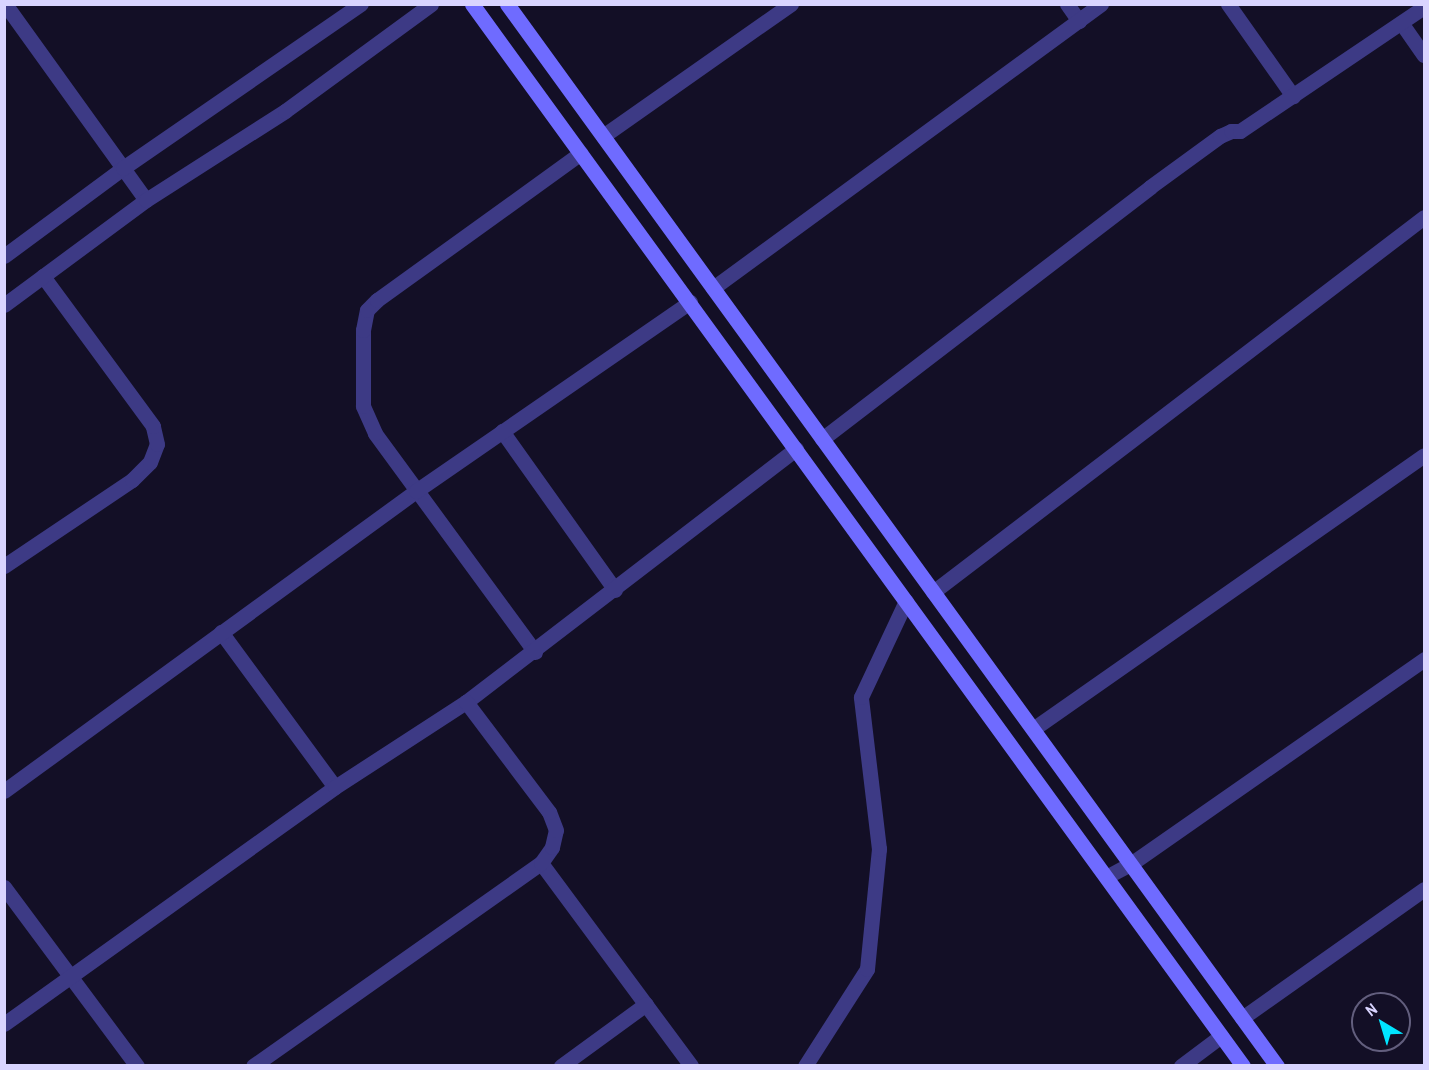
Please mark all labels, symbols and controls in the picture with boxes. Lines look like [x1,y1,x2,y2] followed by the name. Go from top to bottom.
[1351,992,1411,1052] north arrow
[1361,998,1382,1021] text: N

